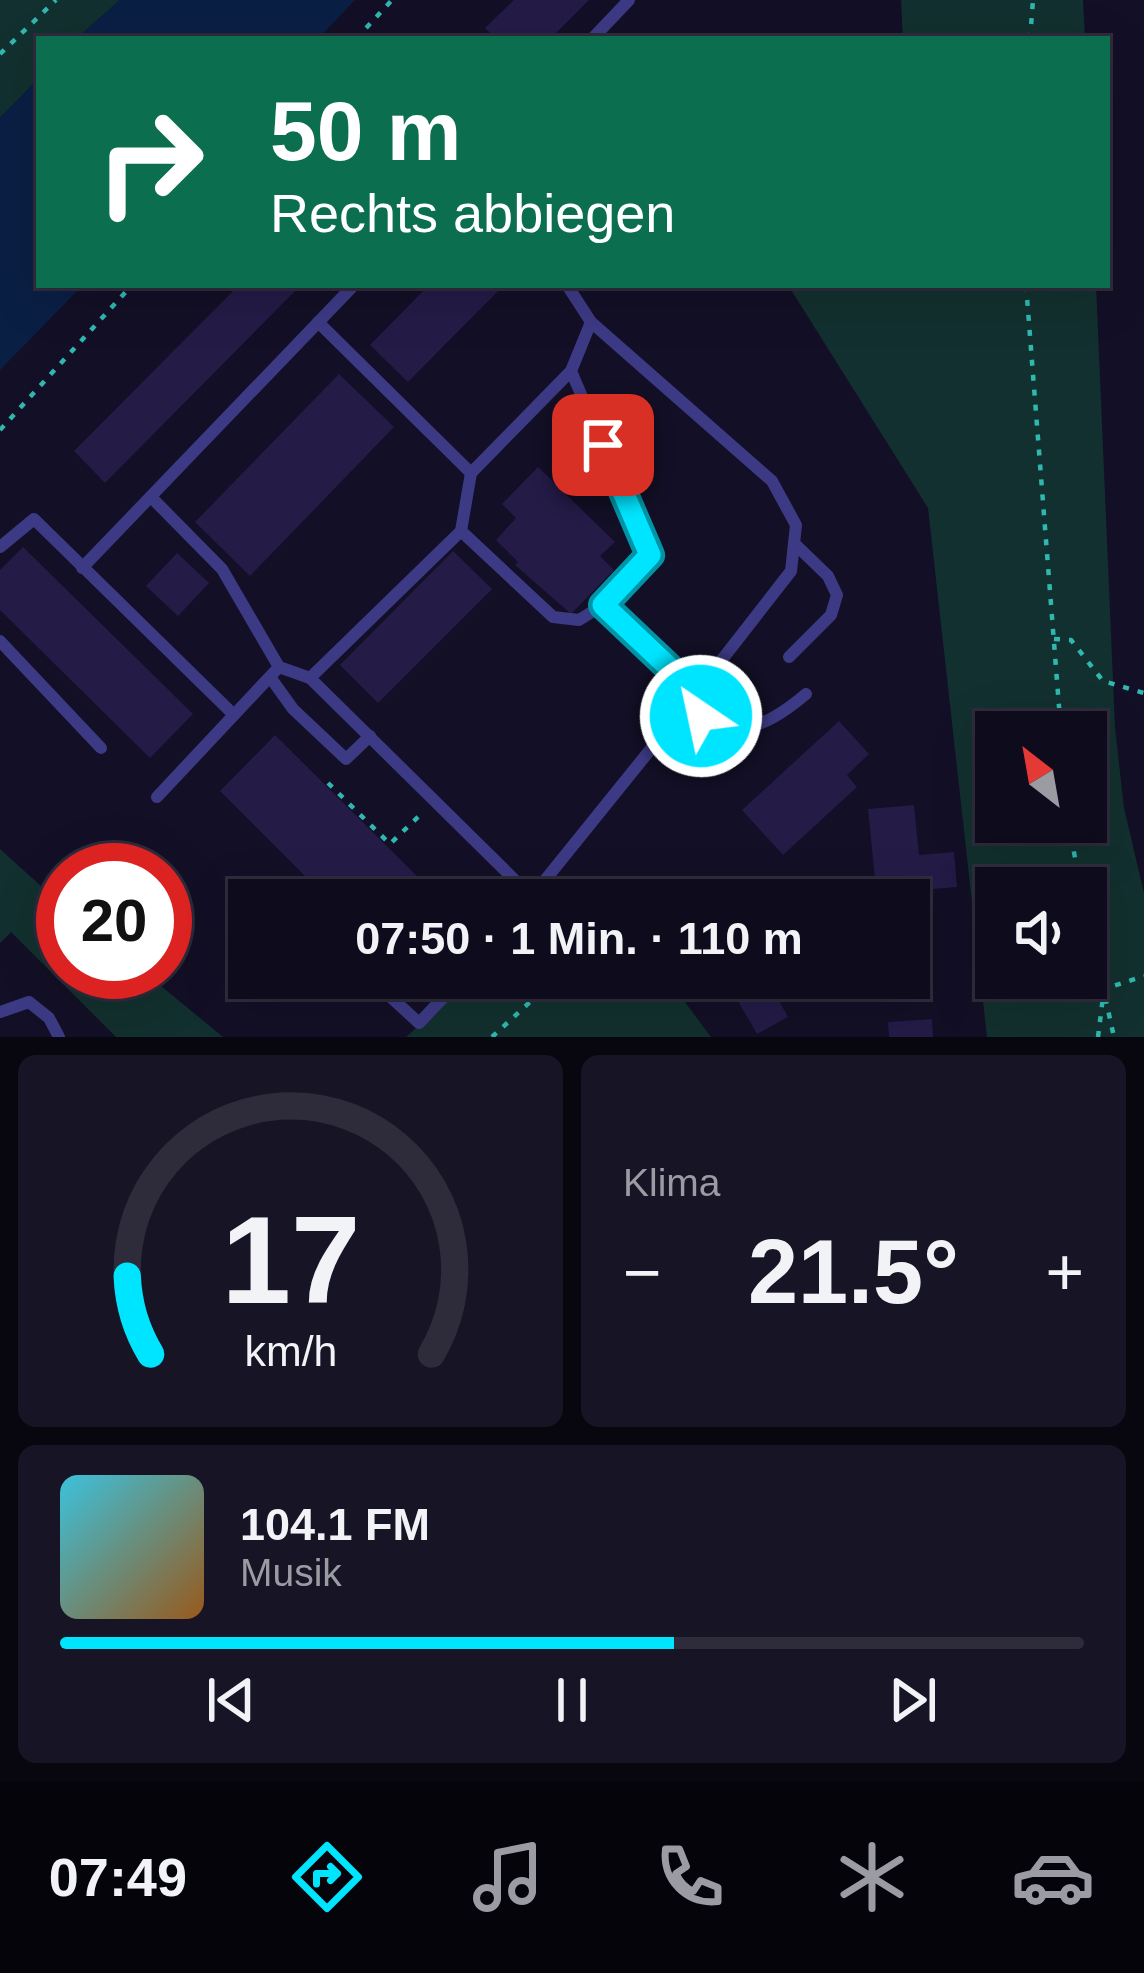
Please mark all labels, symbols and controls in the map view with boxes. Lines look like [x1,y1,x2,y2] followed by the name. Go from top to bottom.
[72,84,228,240] icon: right
[270,84,461,178] text: 50 m
[270,183,675,243] text: Rechts abbiegen
[552,394,654,496] pin
[570,412,636,478] icon: arrive
[638,653,764,779] position arrow
[975,711,1107,843] north arrow
[975,711,1107,999] map controls
[36,843,192,999] speed limit sign: 20
[975,867,1107,999] button: sound
[355,913,803,964] text: 07:50 · 1 Min. · 110 m
[623,1161,721,1204] text: Klima
[221,1190,360,1329] text: 17
[748,1222,959,1322] text: 21.5°
[623,1235,662,1309] text: −
[1045,1235,1084,1309] text: +
[244,1327,337,1375] text: km/h
[240,1499,430,1550] text: 104.1 FM
[240,1551,342,1594] text: Musik
[198,1667,264,1733] icon: previous
[539,1667,605,1733] icon: pause
[880,1667,946,1733] icon: next
[285,1835,369,1919] icon: directions
[466,1835,550,1919] icon: music
[648,1835,732,1919] icon: phone
[830,1835,914,1919] icon: climate
[1011,1835,1095,1919] icon: car
[49,1847,187,1907] text: 07:49

